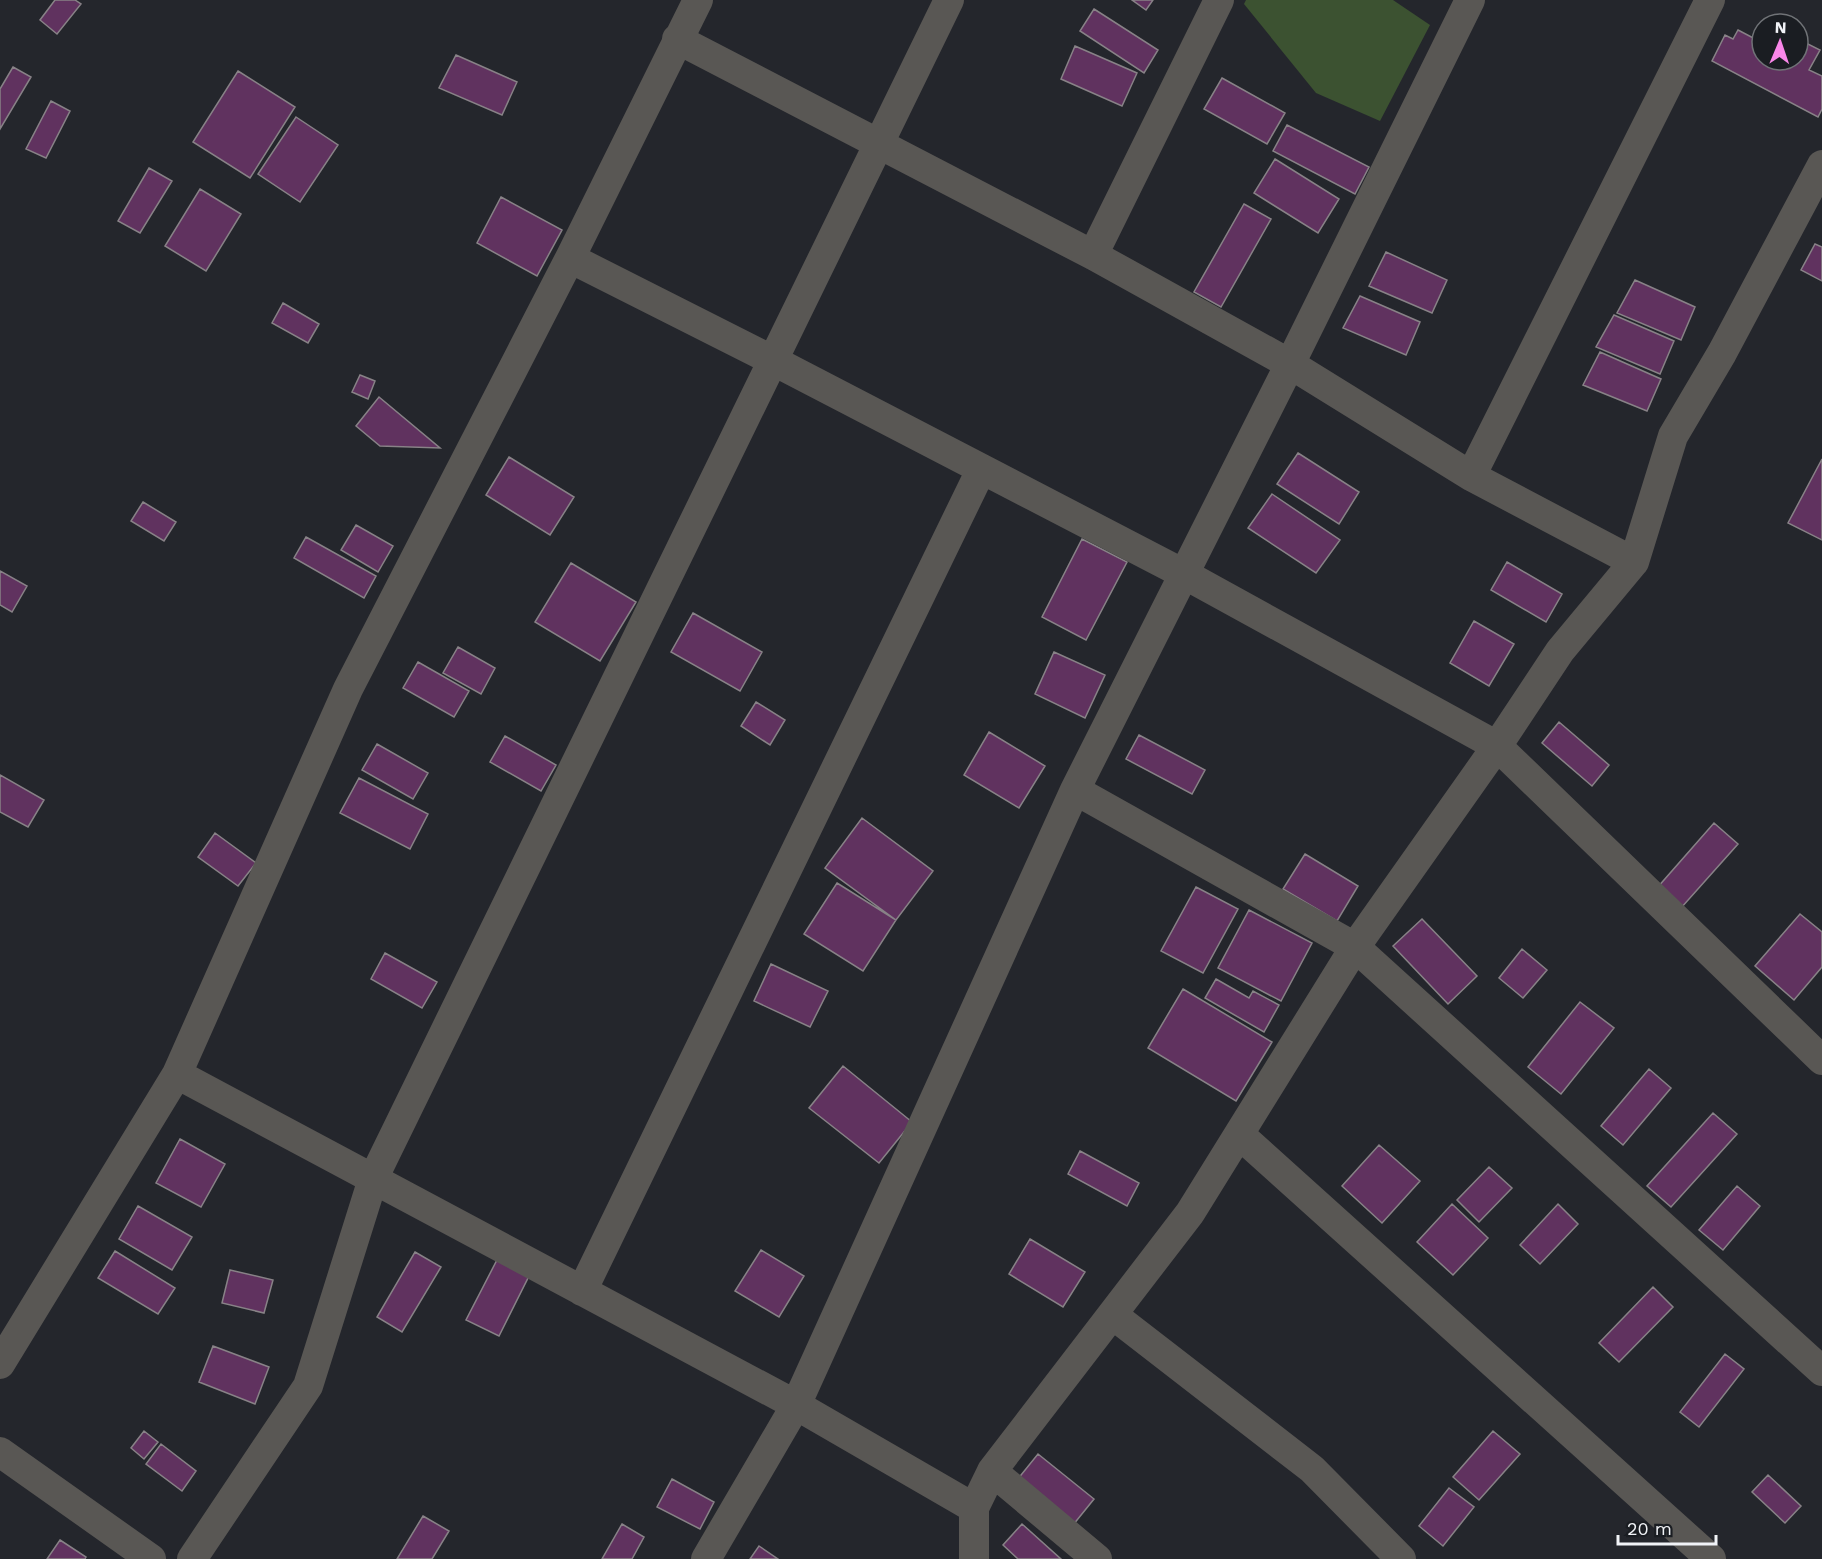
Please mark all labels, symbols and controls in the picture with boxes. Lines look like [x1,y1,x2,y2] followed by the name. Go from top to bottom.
[1750,12,1810,72] north arrow
[1774,18,1787,37] text: N
[1618,1508,1716,1546] scale bar
[1627,1518,1672,1539] text: 20 m

